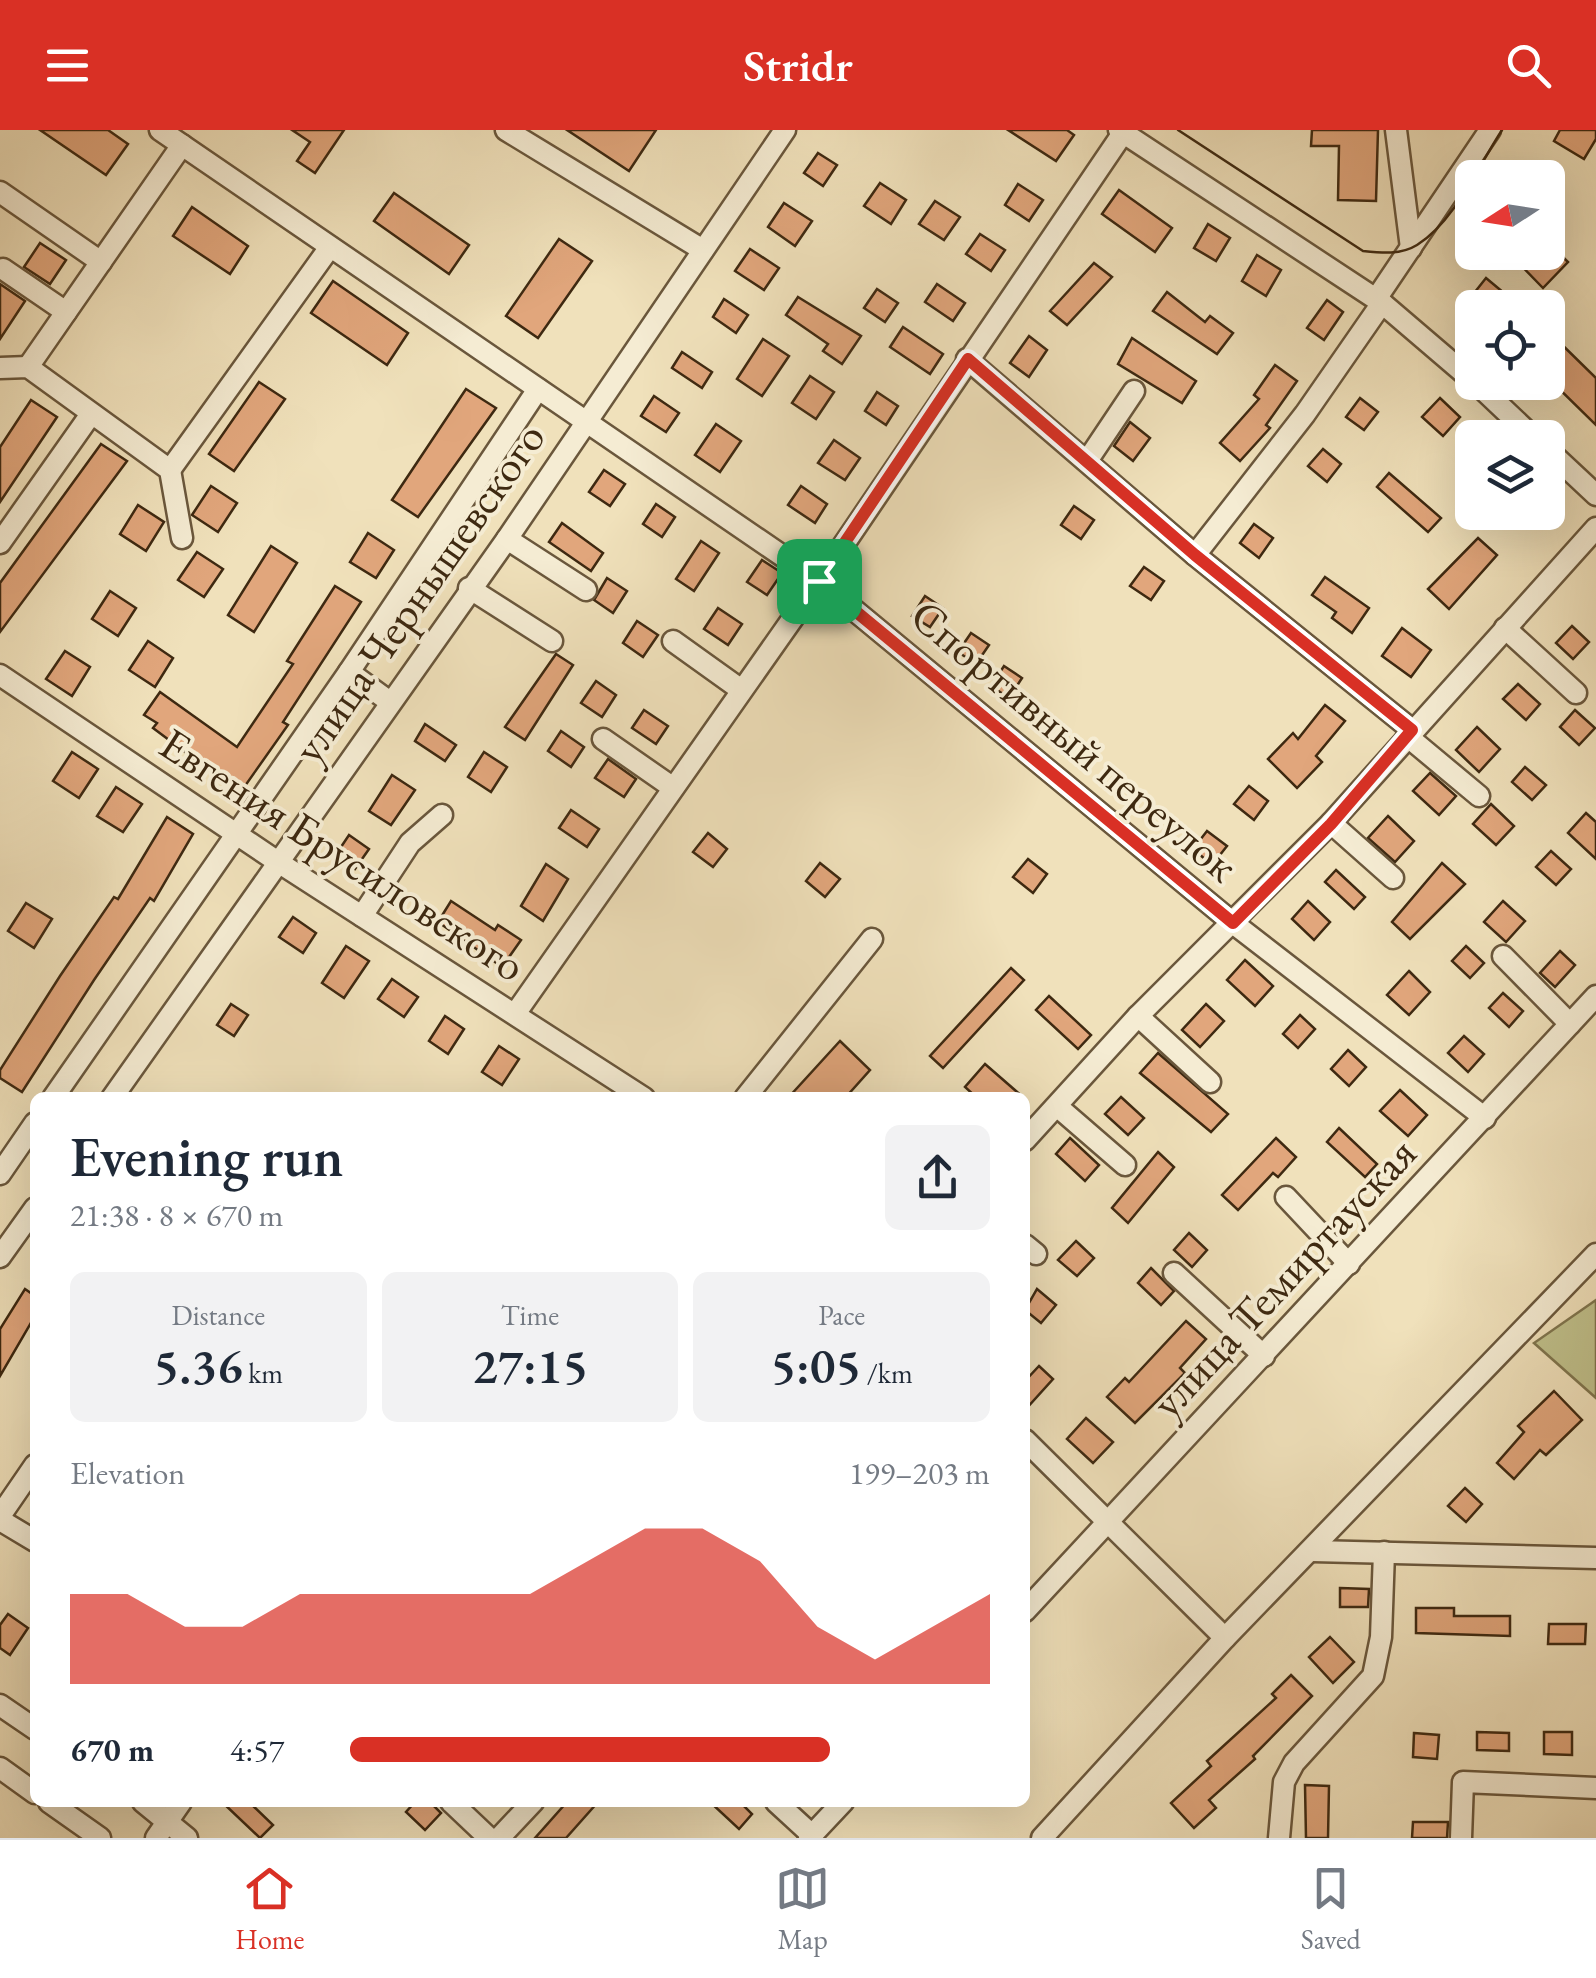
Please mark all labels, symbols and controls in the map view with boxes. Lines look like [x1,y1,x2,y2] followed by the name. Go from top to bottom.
[743,36,853,94] text: Stridr
[40,38,95,93] icon: menu
[1501,38,1556,93] icon: search
[1455,160,1565,270] north arrow
[1455,160,1565,530] map controls
[1455,290,1565,400] button: locate
[279,410,557,774] street label: улица Чернышевского
[1455,420,1565,530] button: layers
[777,539,862,624] pin
[792,554,847,609] icon: arrive
[899,586,1251,894] street label: Спортивный переулок
[149,714,537,994] street label: Евгения Брусиловского
[70,1121,343,1192] text: Evening run
[1138,1124,1428,1430] street label: улица Темиртауская
[885,1125,990,1230] button: share
[70,1194,283,1236] text: 21:38 · 8 × 670 m
[172,1297,265,1333] text: Distance
[501,1297,559,1333] text: Time
[818,1297,865,1333] text: Pace
[154,1333,243,1398] text: 5.36
[472,1333,588,1398] text: 27:15
[771,1333,861,1398] text: 5:05
[243,1355,283,1391] text: km
[861,1355,913,1391] text: /km
[70,1452,185,1494] text: Elevation
[849,1452,990,1494] text: 199–203 m
[70,1729,154,1771] text: 670 m
[230,1729,284,1771] text: 4:57
[235,1861,305,1957] tab: Home
[775,1861,830,1957] tab: Map
[1301,1861,1361,1957] tab: Saved

